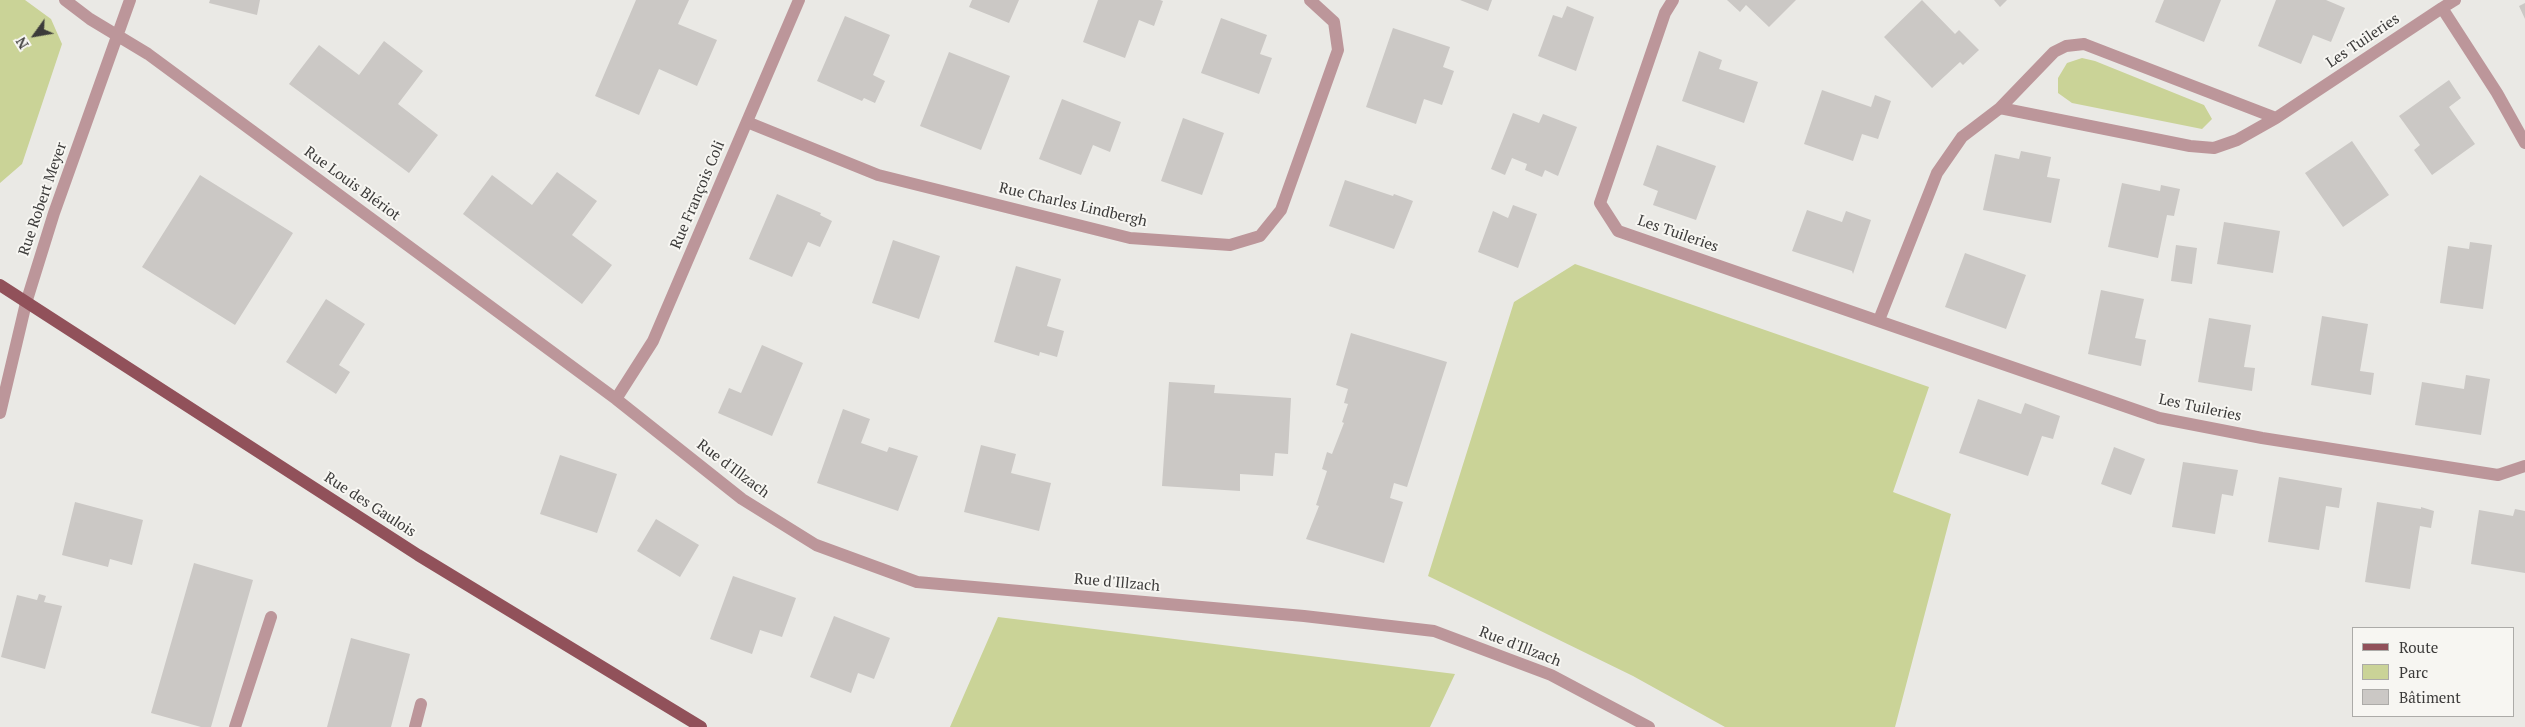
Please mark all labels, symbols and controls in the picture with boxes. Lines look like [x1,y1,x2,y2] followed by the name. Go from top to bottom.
[10,10,60,60] north arrow
[2323,10,2403,72] street label: Les Tuileries
[11,34,33,53] text: N
[667,138,729,252] street label: Rue François Coli
[15,140,71,258] street label: Rue Robert Meyer
[300,143,404,225] street label: Rue Louis Blériot
[997,179,1149,231] street label: Rue Charles Lindbergh
[1635,212,1721,256] street label: Les Tuileries
[2157,390,2243,426] street label: Les Tuileries
[693,436,773,502] street label: Rue d'Illzach
[321,469,419,541] street label: Rue des Gaulois
[1073,570,1161,596] street label: Rue d'Illzach
[1477,623,1563,671] street label: Rue d'Illzach
[2352,627,2515,717] legend
[2399,637,2438,657] text: Route
[2399,662,2428,682] text: Parc
[2399,687,2461,707] text: Bâtiment

